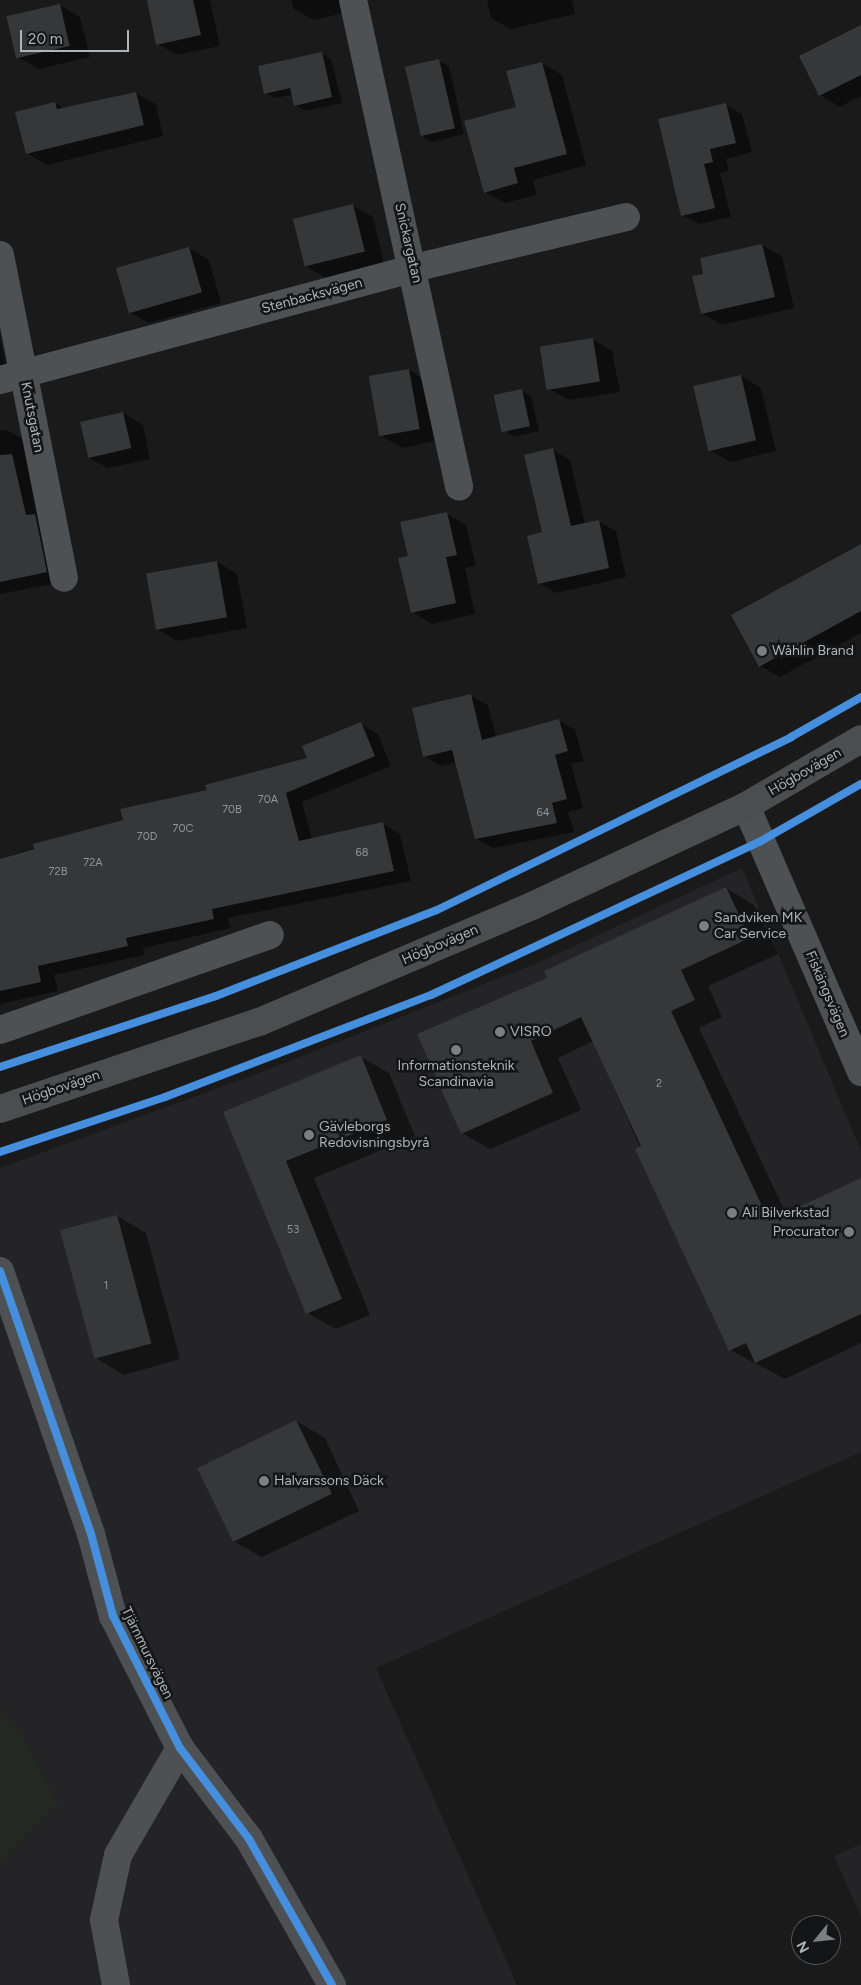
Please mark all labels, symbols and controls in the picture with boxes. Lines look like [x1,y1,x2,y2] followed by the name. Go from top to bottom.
[22,20,131,52] scale bar
[28,30,62,48] text: 20 m
[391,201,425,285] street label: Snickargatan
[260,274,364,318] street label: Stenbacksvägen
[17,380,47,454] street label: Knutsgatan
[772,643,854,659] place label: Wåhlin Brand
[756,645,768,657] marker: Wåhlin Brand
[766,744,844,800] street label: Högbovägen
[258,793,278,807] house number: 70A
[222,803,242,817] house number: 70B
[536,806,550,820] house number: 64
[173,822,193,836] house number: 70C
[137,830,157,844] house number: 70D
[356,846,368,860] house number: 68
[83,856,103,870] house number: 72A
[49,865,67,879] house number: 72B
[714,910,802,942] place label: Sandviken MK Car Service
[698,920,710,932] marker: Sandviken MK Car Service
[399,921,481,969] street label: Högbovägen
[801,948,853,1040] street label: Fiskängsvägen
[510,1024,552,1040] place label: VISRO
[494,1026,506,1038] marker: VISRO
[450,1044,462,1056] marker: Informationsteknik Scandinavia
[397,1058,515,1090] place label: Informationsteknik Scandinavia
[20,1067,102,1109] street label: Högbovägen
[656,1077,662,1091] house number: 2
[319,1119,429,1152] place label: Gävleborgs Redovisningsbyrå
[303,1129,315,1141] marker: Gävleborgs Redovisningsbyrå
[742,1205,830,1221] place label: Ali Bilverkstad
[726,1207,738,1219] marker: Ali Bilverkstad
[287,1223,299,1237] house number: 53
[773,1224,839,1240] place label: Procurator
[843,1226,855,1238] marker: Procurator
[104,1279,108,1293] house number: 1
[274,1473,384,1489] place label: Halvarssons Däck
[258,1475,270,1487] marker: Halvarssons Däck
[117,1604,177,1702] street label: Tjärnmursvägen
[791,1915,841,1965] north arrow
[793,1938,813,1956] text: N

